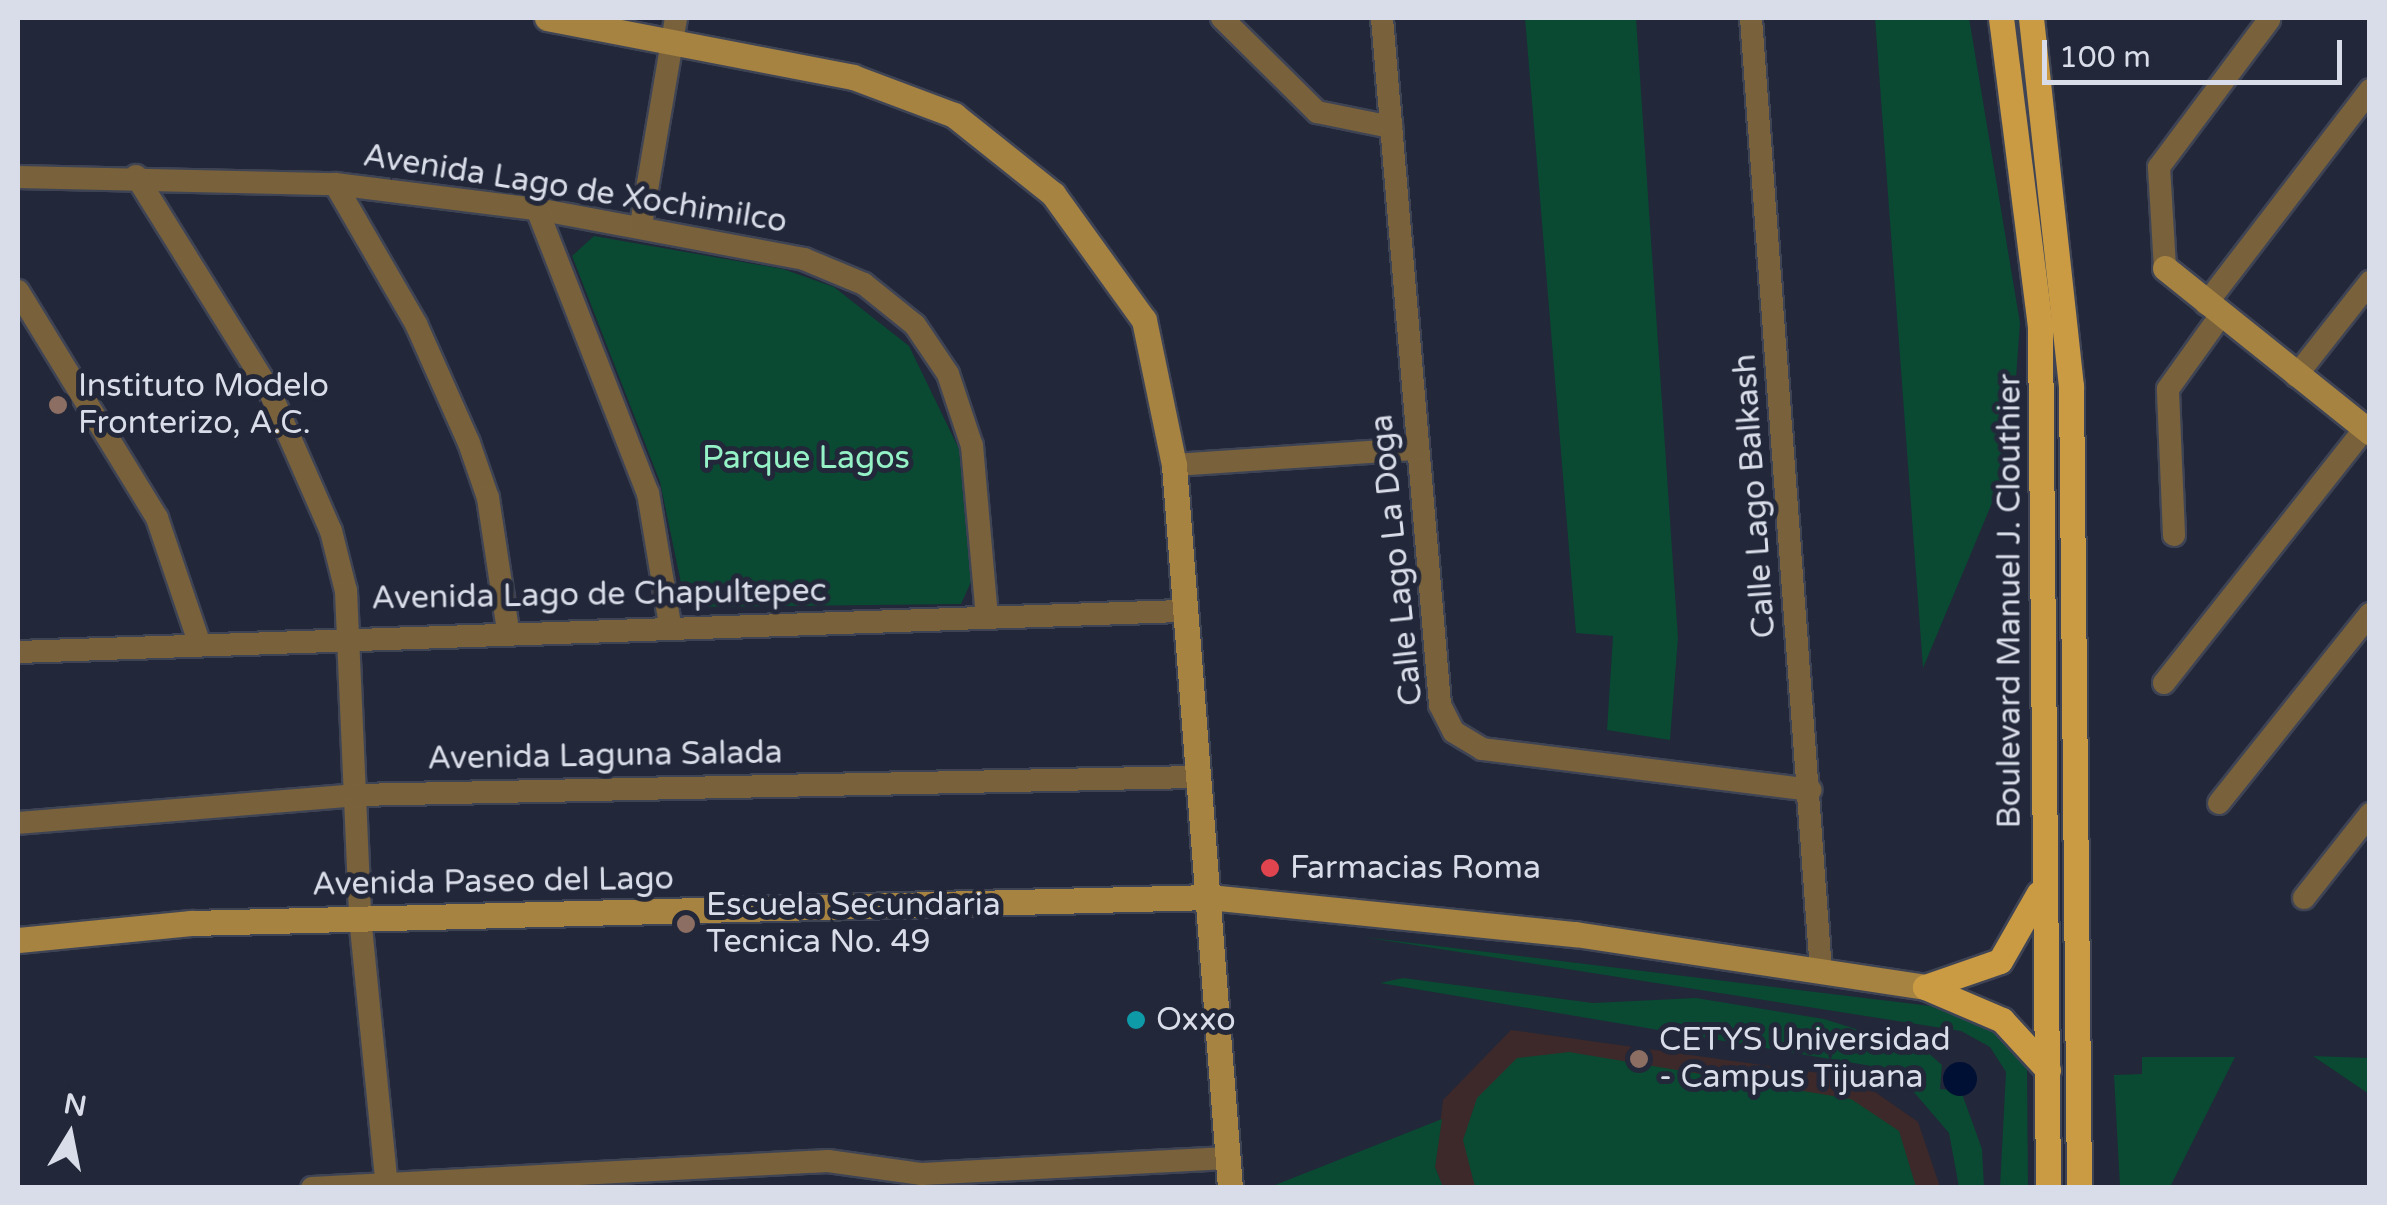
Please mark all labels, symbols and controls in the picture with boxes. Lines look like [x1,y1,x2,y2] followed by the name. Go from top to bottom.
[2047,20,2347,82] scale bar
[2059,39,2151,76] text: 100 m
[360,137,790,241] street label: Avenida Lago de Xochimilco
[1726,352,1784,640] street label: Calle Lago Balkash
[78,368,329,443] place label: Instituto Modelo Fronterizo, A.C.
[1991,374,2029,828] street label: Boulevard Manuel J. Clouthier
[47,394,69,416] marker: Instituto Modelo Fronterizo, A.C.
[1363,412,1431,708] street label: Calle Lago La Doga
[702,439,910,477] park label: Parque Lagos
[371,572,827,618] street label: Avenida Lago de Chapultepec
[427,734,783,778] street label: Avenida Laguna Salada
[1290,849,1541,887] place label: Farmacias Roma
[1259,857,1281,879] marker: Farmacias Roma
[312,860,674,904] street label: Avenida Paseo del Lago
[706,887,1001,962] place label: Escuela Secundaria Tecnica No. 49
[675,913,697,935] marker: Escuela Secundaria Tecnica No. 49
[1156,1001,1236,1039] place label: Oxxo
[1125,1009,1147,1031] marker: Oxxo
[1659,1022,1951,1097] place label: CETYS Universidad - Campus Tijuana
[1628,1048,1650,1070] marker: CETYS Universidad - Campus Tijuana
[20,1085,120,1185] north arrow
[61,1087,89,1124] text: N

